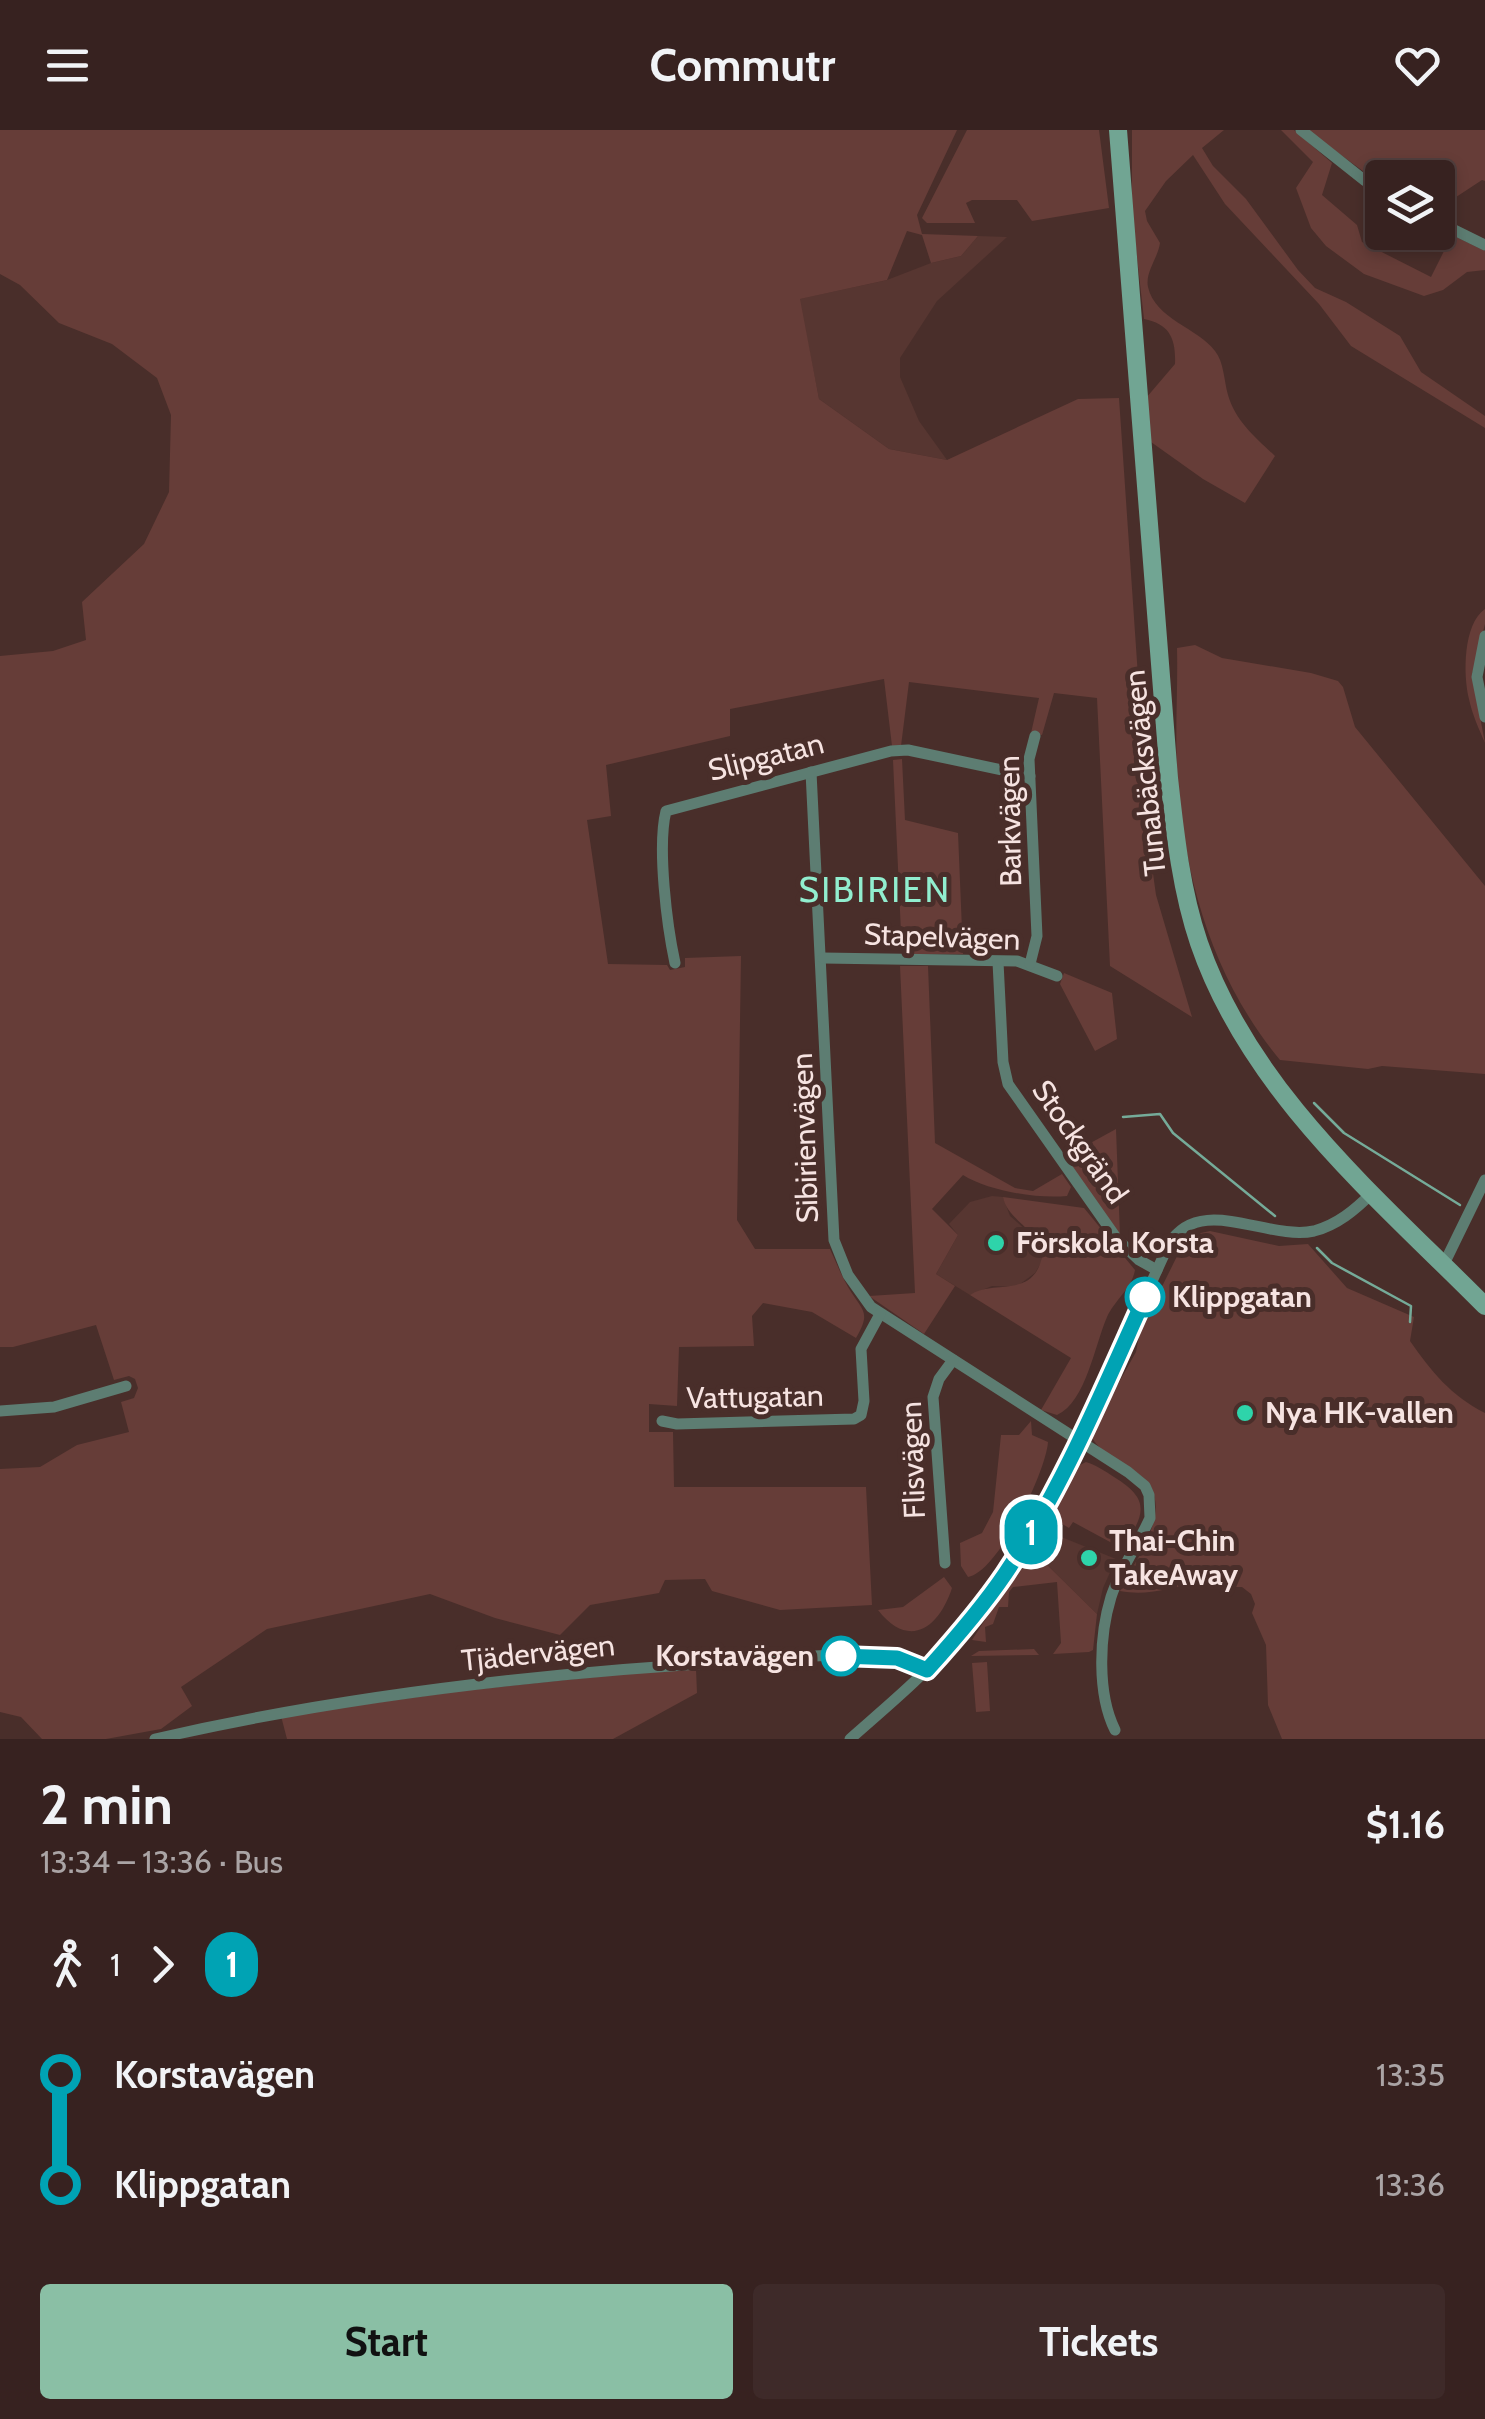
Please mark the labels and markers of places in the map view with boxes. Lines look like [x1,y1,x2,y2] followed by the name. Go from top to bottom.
[1016,1224,1214,1261] place label: Förskola Korsta
[985,1232,1007,1254] marker: Förskola Korsta
[1126,1278,1164,1316] marker: Klippgatan
[1172,1278,1312,1315] place label: Klippgatan
[1265,1394,1454,1431] place label: Nya HK-vallen
[1234,1402,1256,1424] marker: Nya HK-vallen
[1109,1522,1239,1593] place label: Thai-Chin TakeAway
[1078,1547,1100,1569] marker: Thai-Chin TakeAway
[655,1637,814,1674] place label: Korstavägen
[822,1637,860,1675] marker: Korstavägen

